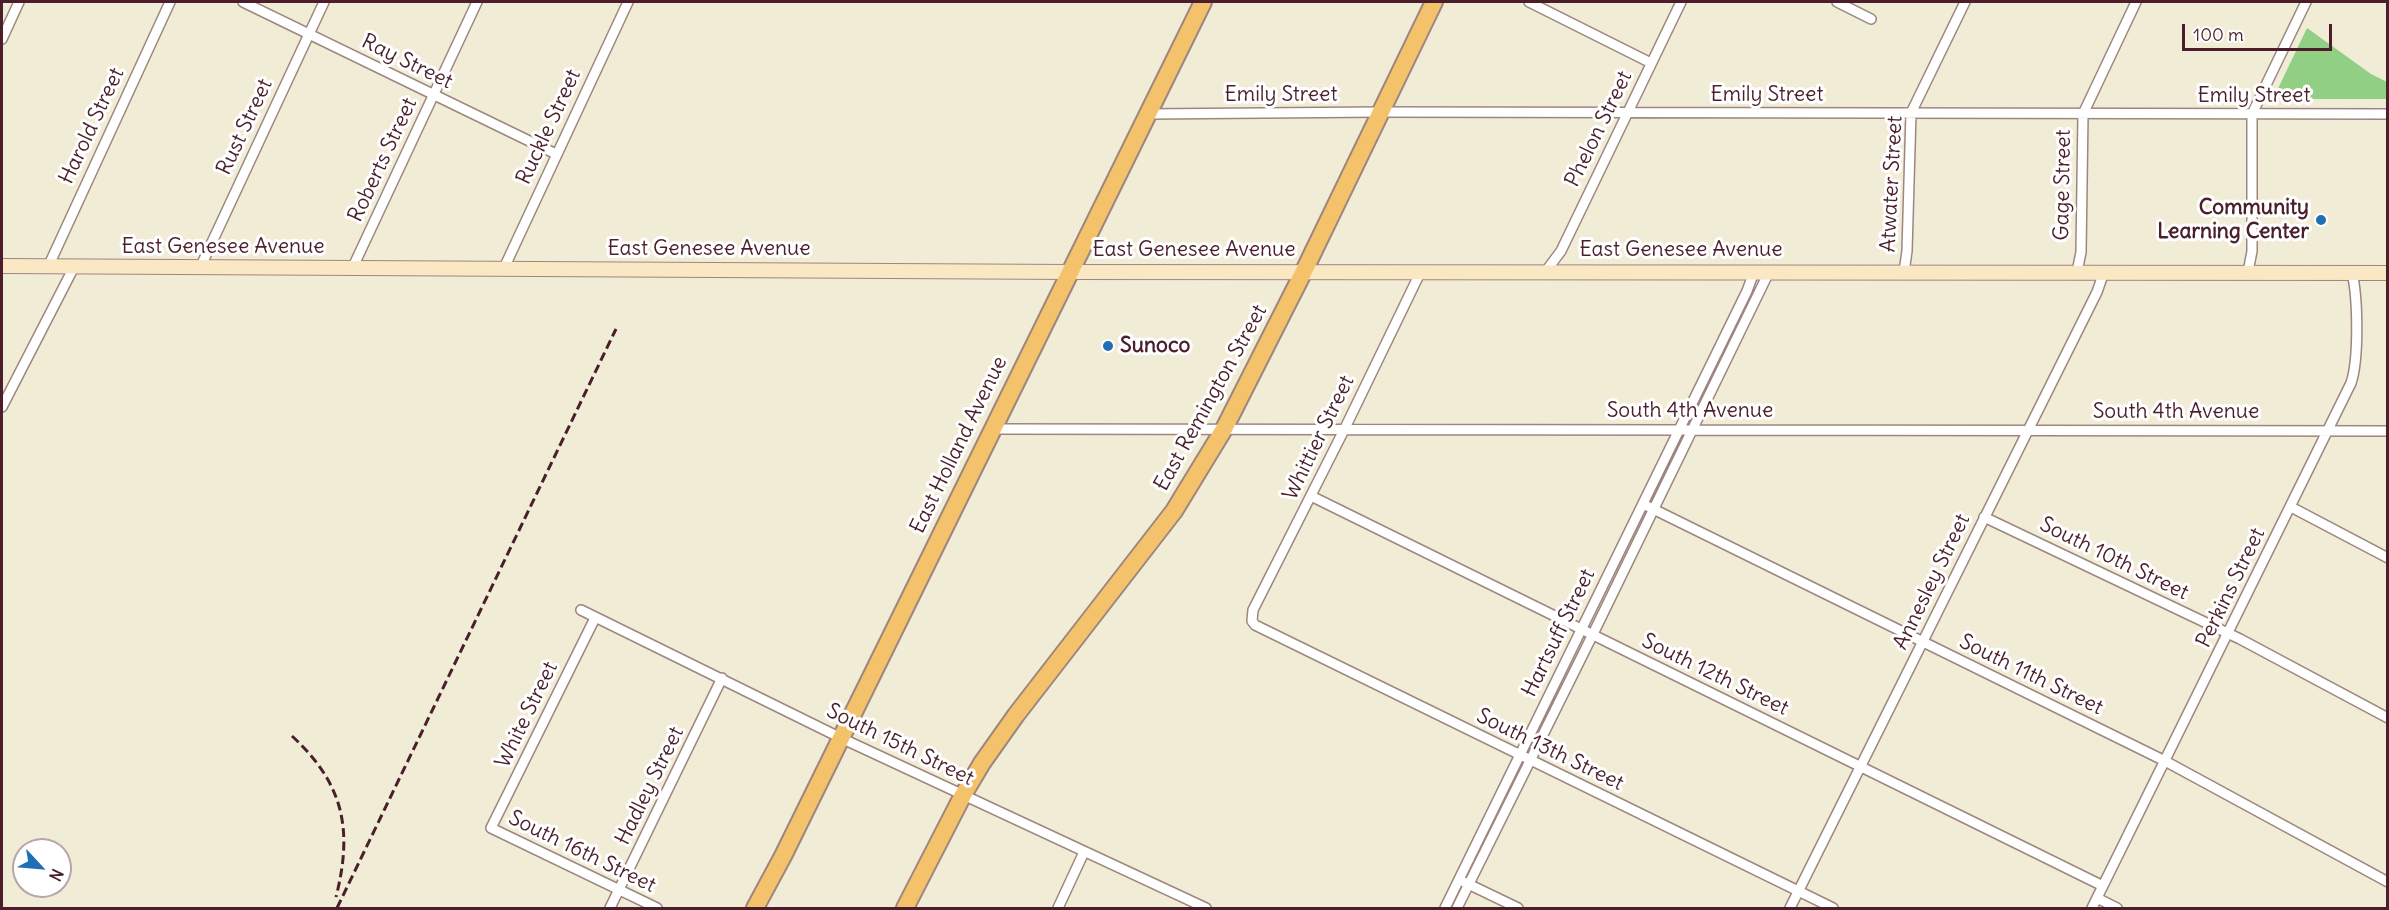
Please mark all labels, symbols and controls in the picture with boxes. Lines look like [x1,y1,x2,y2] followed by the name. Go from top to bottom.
[2185,12,2335,50] scale bar
[2193,23,2244,46] text: 100 m
[357,29,457,95] street label: Ray Street
[54,64,130,188] street label: Harold Street
[511,66,587,188] street label: Ruckle Street
[1560,67,1638,191] street label: Phelon Street
[212,75,278,179] street label: Rust Street
[1224,82,1338,108] street label: Emily Street
[1710,82,1824,108] street label: Emily Street
[2197,83,2311,109] street label: Emily Street
[343,94,423,226] street label: Roberts Street
[1876,115,1908,253] street label: Atwater Street
[2049,129,2077,241] street label: Gage Street
[2157,195,2309,245] place label: Community Learning Center
[2314,213,2328,227] marker: Community Learning Center
[121,234,325,260] street label: East Genesee Avenue
[607,236,811,262] street label: East Genesee Avenue
[1092,237,1296,263] street label: East Genesee Avenue
[1579,237,1783,263] street label: East Genesee Avenue
[1149,301,1273,495] street label: East Remington Street
[1120,333,1190,359] place label: Sunoco
[1101,339,1115,353] marker: Sunoco
[905,352,1013,538] street label: East Holland Avenue
[1278,371,1360,505] street label: Whittier Street
[1607,398,1773,424] street label: South 4th Avenue
[2093,399,2259,425] street label: South 4th Avenue
[1888,510,1976,654] street label: Annesley Street
[2036,512,2192,606] street label: South 10th Street
[2191,524,2271,652] street label: Perkins Street
[1517,565,1601,701] street label: Hartsuff Street
[1638,629,1792,721] street label: South 12th Street
[1955,629,2107,721] street label: South 11th Street
[490,658,564,772] street label: White Street
[822,698,978,792] street label: South 15th Street
[1472,704,1628,796] street label: South 13th Street
[611,723,689,849] street label: Hadley Street
[504,805,660,899] street label: South 16th Street
[12,838,72,898] north arrow
[45,866,68,884] text: N

